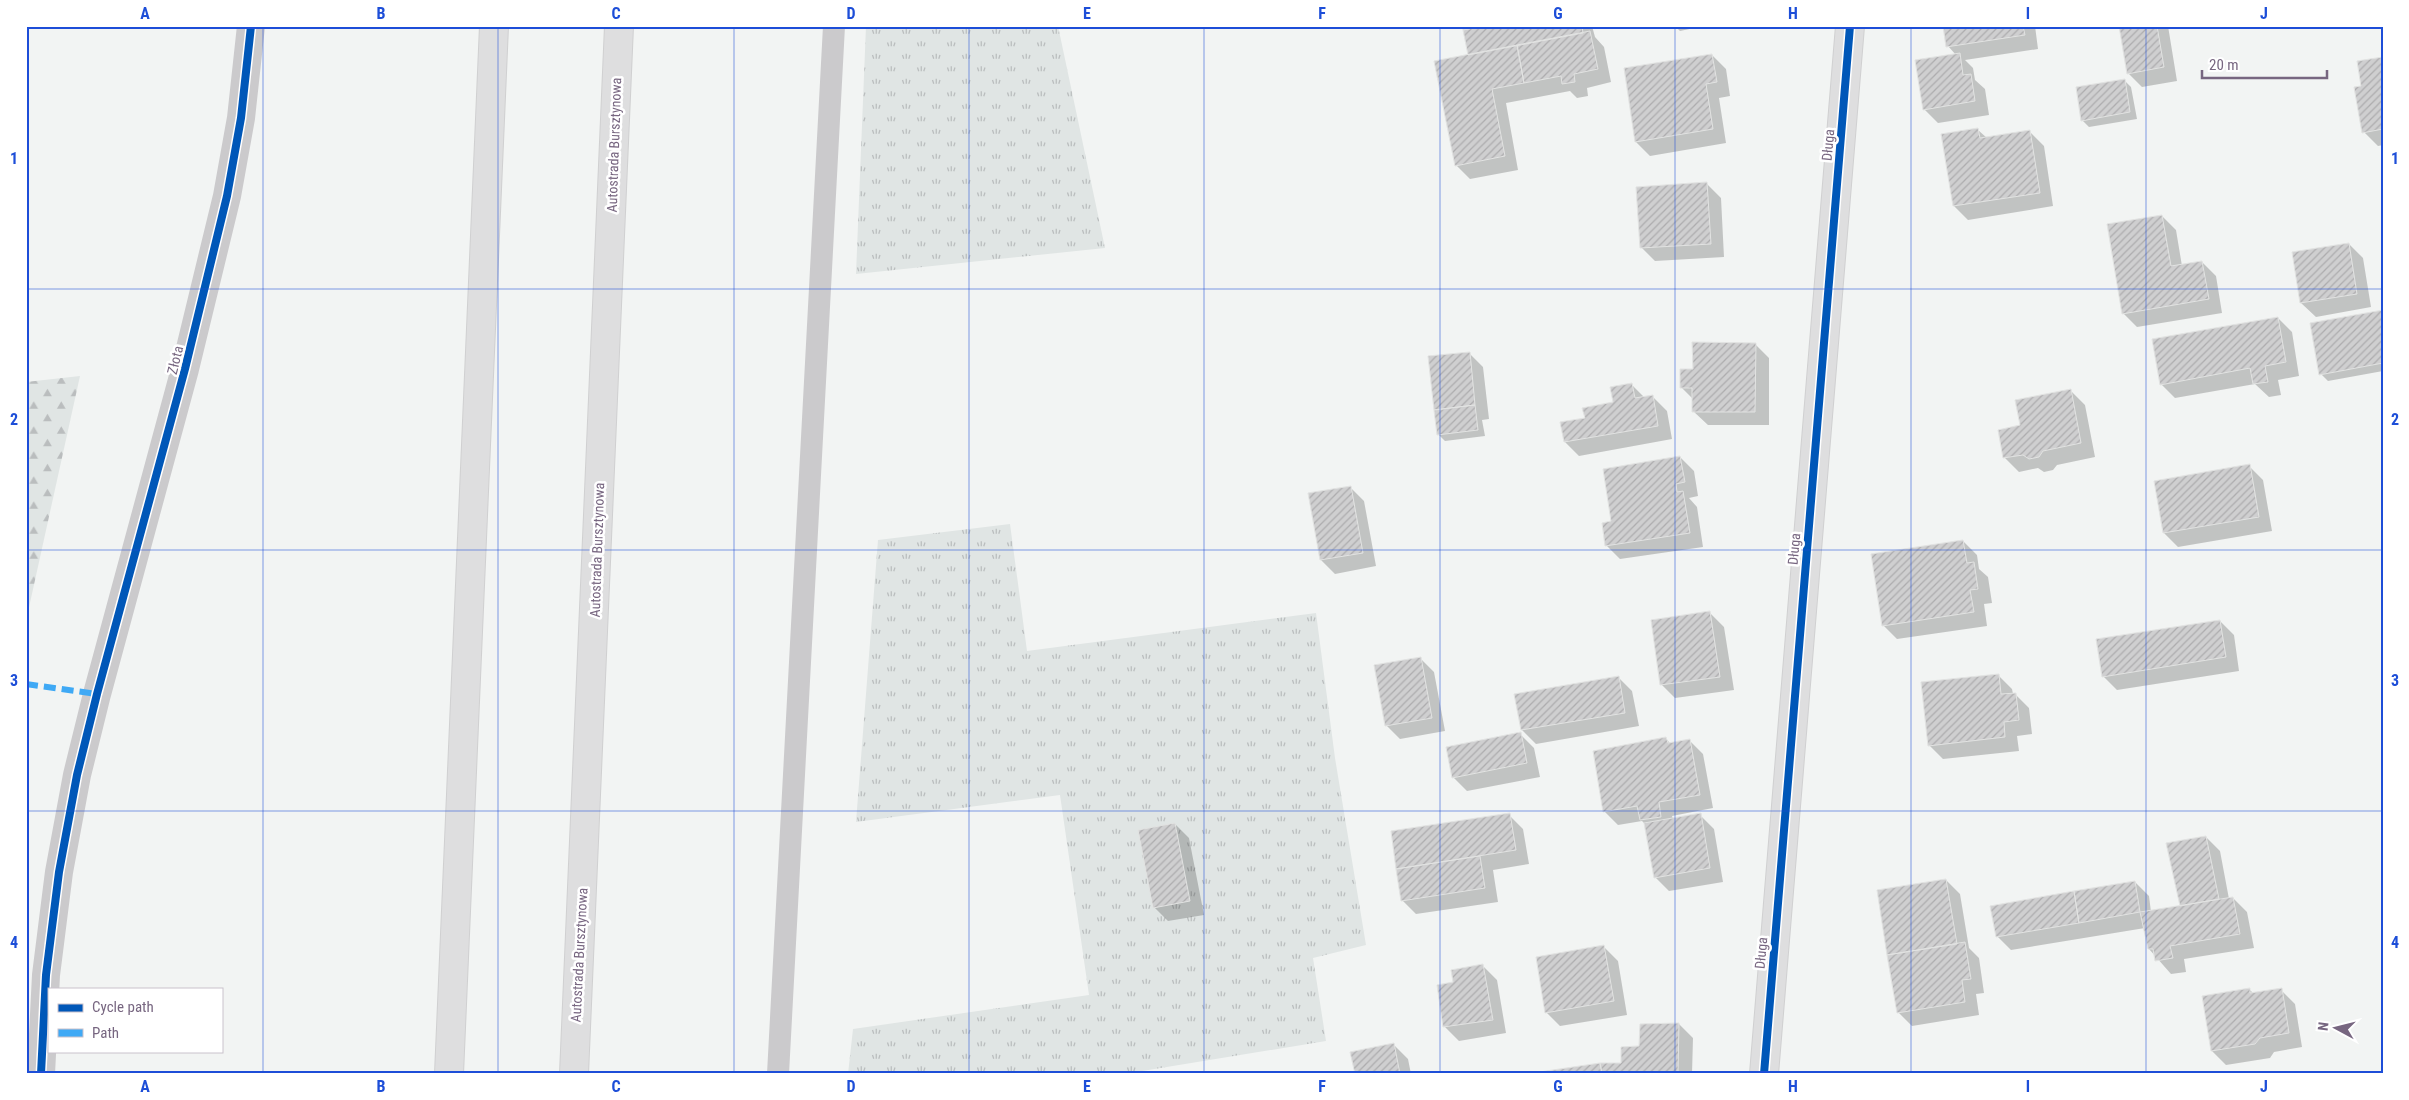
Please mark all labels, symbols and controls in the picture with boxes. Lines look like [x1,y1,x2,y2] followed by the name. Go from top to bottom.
[140,4,150,23] text: A
[377,4,386,23] text: B
[611,4,621,23] text: C
[846,4,856,23] text: D
[1083,4,1091,23] text: E
[1318,4,1326,23] text: F
[1553,4,1563,23] text: G
[1788,4,1798,23] text: H
[2026,4,2030,23] text: I
[2260,4,2268,23] text: J
[2202,48,2326,80] scale bar
[2209,56,2239,74] text: 20 m
[604,77,624,213] street label: Autostrada Bursztynowa
[1819,128,1837,162] street label: Długa
[10,149,18,168] text: 1
[2391,149,2399,168] text: 1
[164,344,186,376] street label: Złota
[10,410,18,429] text: 2
[2391,410,2399,429] text: 2
[587,482,607,618] street label: Autostrada Bursztynowa
[1785,532,1803,566] street label: Długa
[10,671,18,690] text: 3
[2391,671,2399,690] text: 3
[567,887,591,1023] street label: Autostrada Bursztynowa
[10,933,18,952] text: 4
[2391,933,2399,952] text: 4
[1752,936,1770,970] street label: Długa
[48,988,222,1052] legend
[92,998,154,1016] text: Cycle path
[2312,1002,2362,1052] north arrow
[2315,1021,2332,1032] text: N
[92,1024,119,1042] text: Path
[140,1077,150,1096] text: A
[377,1077,386,1096] text: B
[611,1077,621,1096] text: C
[846,1077,856,1096] text: D
[1083,1077,1091,1096] text: E
[1318,1077,1326,1096] text: F
[1553,1077,1563,1096] text: G
[1788,1077,1798,1096] text: H
[2026,1077,2030,1096] text: I
[2260,1077,2268,1096] text: J

